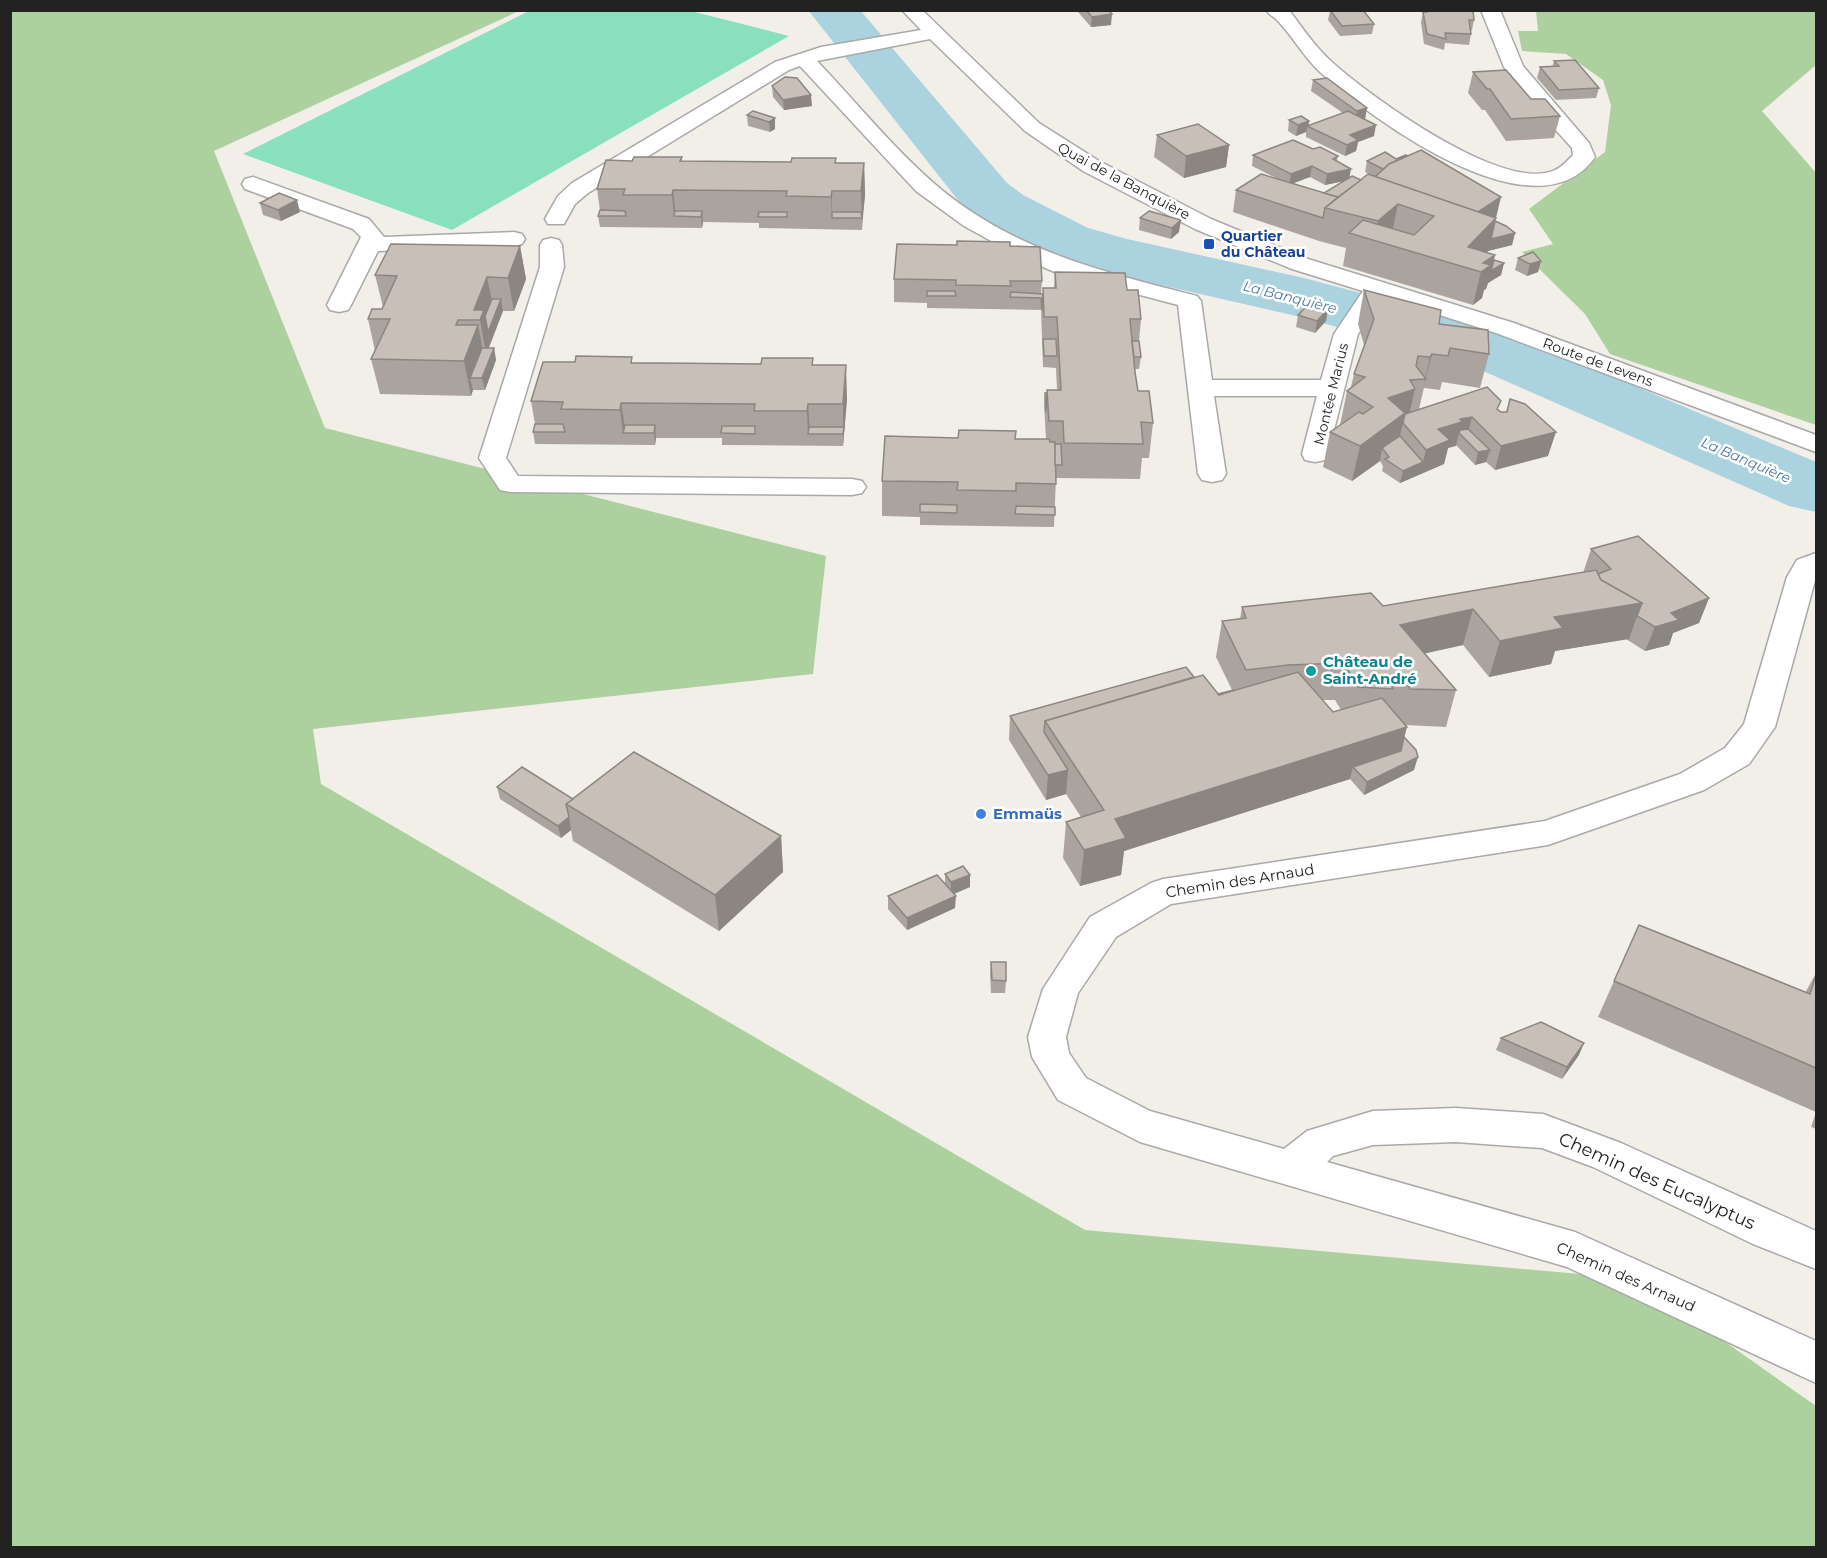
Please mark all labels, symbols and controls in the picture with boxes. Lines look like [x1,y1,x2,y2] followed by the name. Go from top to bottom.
[1055,138,1193,224] street label: Quai de la Banquière
[1221,227,1305,261] place label: Quartier du Château
[1202,237,1216,251] marker: Quartier du Château
[1241,277,1339,317] water label: La Banquière
[1540,334,1656,390] street label: Route de Levens
[1310,341,1352,447] street label: Montée Marius
[1698,433,1794,487] water label: La Banquière
[1323,652,1417,688] place label: Château de Saint-André
[1304,664,1318,678] marker: Château de Saint-André
[993,804,1062,823] place label: Emmaüs
[974,807,988,821] marker: Emmaüs
[1164,859,1316,902] street label: Chemin des Arnaud
[1555,1128,1759,1234] street label: Chemin des Eucalyptus
[1554,1237,1699,1316] street label: Chemin des Arnaud

